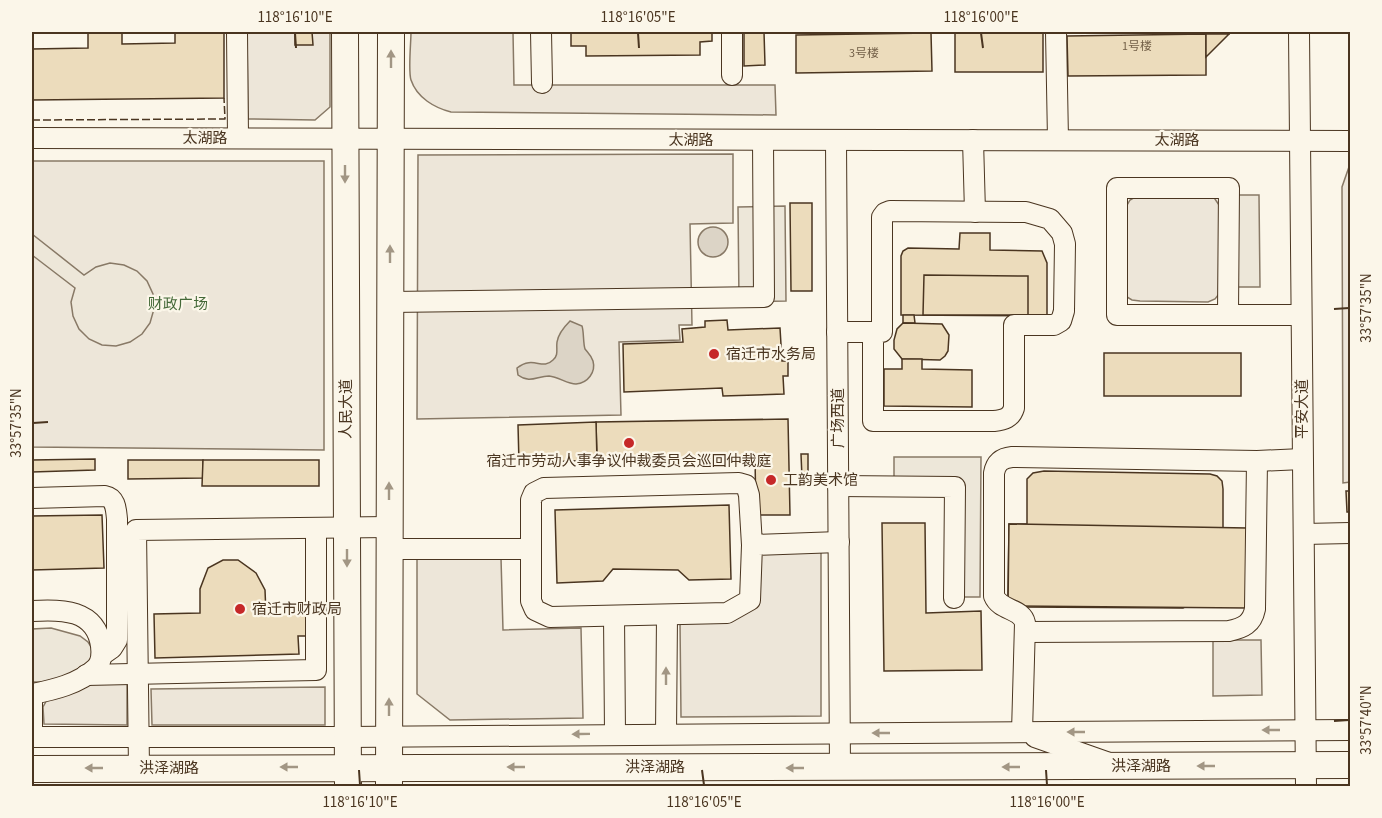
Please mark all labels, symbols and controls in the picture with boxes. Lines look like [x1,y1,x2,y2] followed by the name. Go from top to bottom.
[257,7,333,28] text: 118°16'10"E
[600,7,676,28] text: 118°16'05"E
[943,7,1019,28] text: 118°16'00"E
[1122,38,1152,55] house number: 1号楼
[849,45,879,62] house number: 3号楼
[386,50,395,69] one-way arrow
[182,128,228,149] street label: 太湖路
[668,130,714,151] street label: 太湖路
[1154,130,1200,151] street label: 太湖路
[340,164,350,183] one-way arrow
[385,245,395,264] one-way arrow
[1356,273,1377,343] text: 33°57'35"N
[148,294,208,315] park label: 财政广场
[726,344,816,365] place label: 宿迁市水务局
[707,347,721,361] marker: 宿迁市水务局
[336,379,357,439] street label: 人民大道
[1292,379,1313,439] street label: 平安大道
[6,388,27,458] text: 33°57'35"N
[828,388,849,448] street label: 广场西道
[622,436,636,450] marker: 宿迁市劳动人事争议仲裁委员会巡回仲裁庭
[486,451,772,472] place label: 宿迁市劳动人事争议仲裁委员会巡回仲裁庭
[783,470,858,491] place label: 工韵美术馆
[764,473,778,487] marker: 工韵美术馆
[384,482,394,501] one-way arrow
[342,548,352,567] one-way arrow
[252,599,342,620] place label: 宿迁市财政局
[233,602,247,616] marker: 宿迁市财政局
[661,666,671,685] one-way arrow
[1356,685,1377,755] text: 33°57'40"N
[384,698,394,717] one-way arrow
[1262,725,1281,735] one-way arrow
[1067,727,1086,737] one-way arrow
[872,728,891,738] one-way arrow
[572,729,591,739] one-way arrow
[1111,756,1171,777] street label: 洪泽湖路
[625,757,685,778] street label: 洪泽湖路
[139,758,199,779] street label: 洪泽湖路
[1196,761,1215,771] one-way arrow
[279,762,298,772] one-way arrow
[506,762,525,772] one-way arrow
[1001,762,1020,772] one-way arrow
[84,763,103,773] one-way arrow
[785,763,804,773] one-way arrow
[322,792,398,813] text: 118°16'10"E
[666,792,742,813] text: 118°16'05"E
[1009,792,1085,813] text: 118°16'00"E

